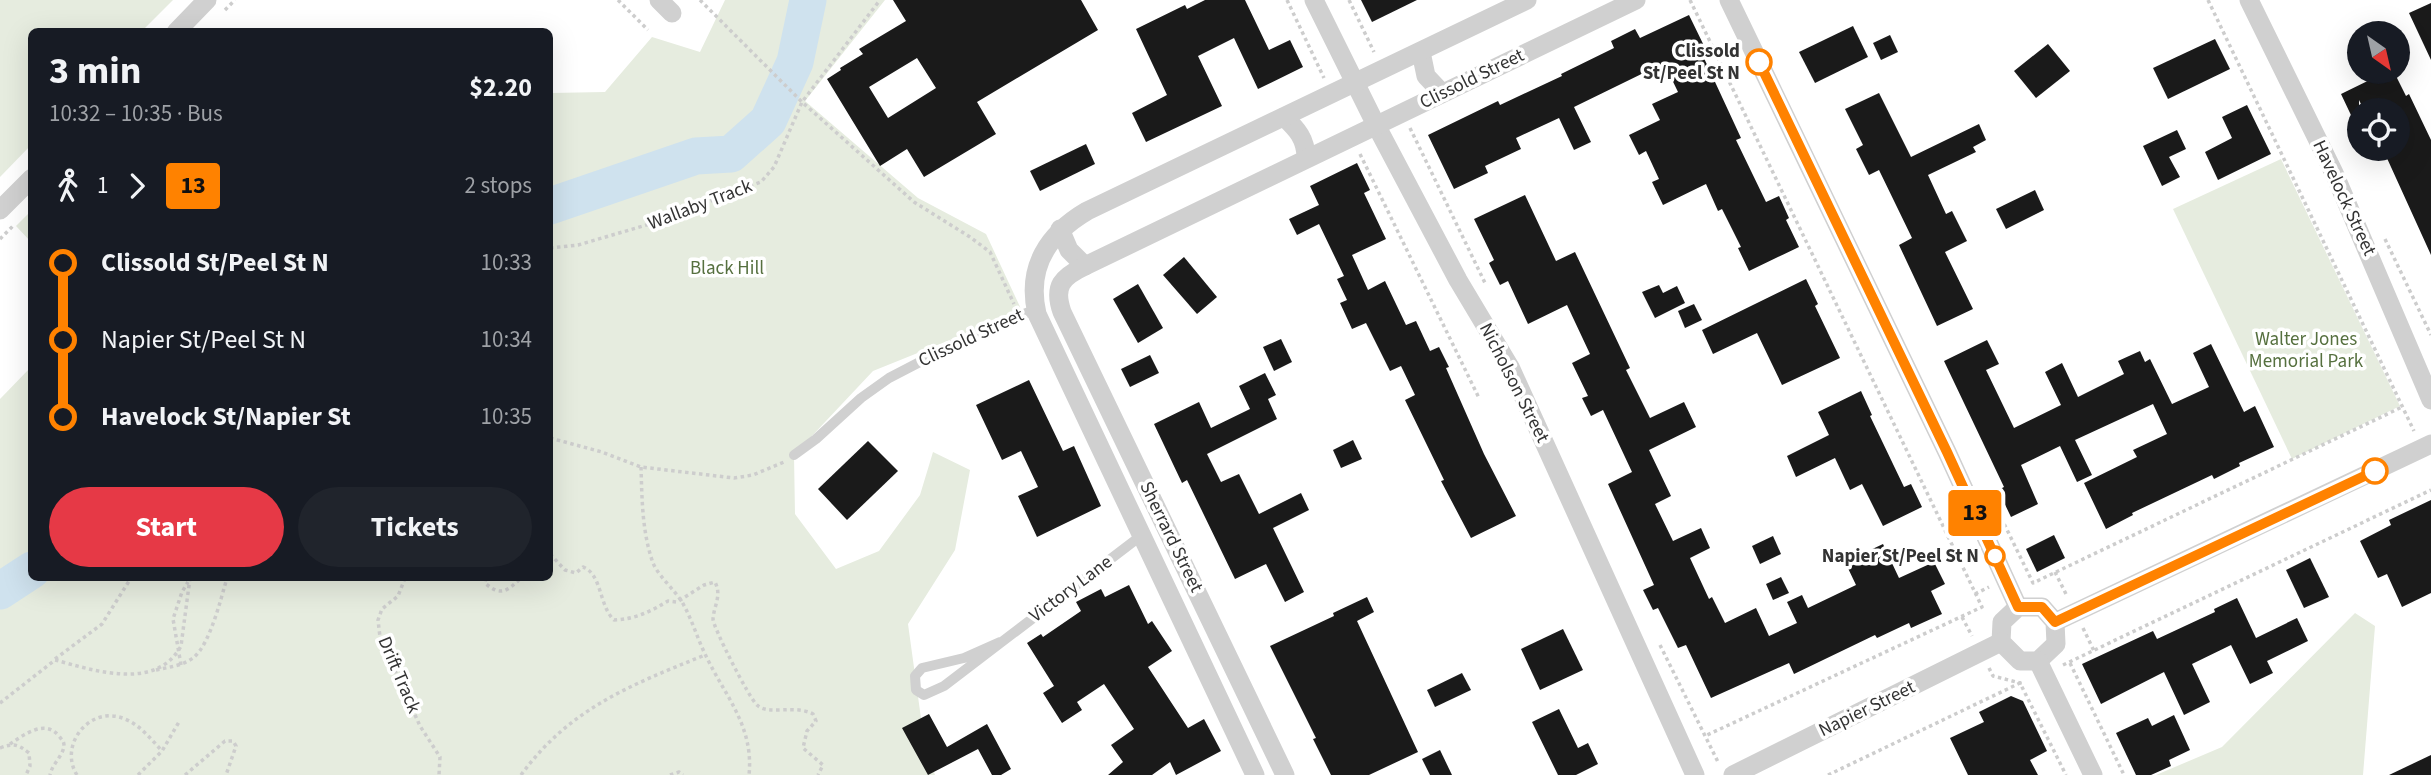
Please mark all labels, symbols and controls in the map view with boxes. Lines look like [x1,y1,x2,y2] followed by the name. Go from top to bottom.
[2347,21,2410,84] north arrow
[2347,21,2410,161] map controls
[1643,38,1740,87] place label: Clissold St/Peel St N
[1415,42,1529,116] street label: Clissold Street
[49,44,141,98] text: 3 min
[1746,49,1772,75] marker: Clissold St/Peel St N
[469,69,532,106] text: $2.20
[49,97,223,130] text: 10:32 – 10:35 · Bus
[2347,98,2410,161] button: locate
[2305,136,2383,261] street label: Havelock Street
[49,167,87,205] icon: walk
[118,167,156,205] icon: forward
[180,168,206,203] text: 13
[97,169,108,202] text: 1
[465,169,532,202] text: 2 stops
[644,173,757,237] street label: Wallaby Track
[101,244,329,281] text: Clissold St/Peel St N
[481,246,532,279] text: 10:33
[690,255,764,282] park label: Black Hill
[914,302,1029,374] street label: Clissold Street
[1472,318,1556,448] street label: Nicholson Street
[101,321,306,358] text: Napier St/Peel St N
[481,323,532,356] text: 10:34
[2249,326,2364,375] park label: Walter Jones Memorial Park
[101,398,351,435] text: Havelock St/Napier St
[481,400,532,433] text: 10:35
[2362,458,2388,484] unlabelled marker
[1132,477,1210,598] street label: Sherrard Street
[49,487,284,567] button: Start
[298,487,532,567] button: Tickets
[1944,490,2007,536] line badge: 13
[1962,495,1988,530] text: 13
[1822,543,1979,570] place label: Napier St/Peel St N
[1985,546,2005,566] marker: Napier St/Peel St N
[1024,549,1118,629] street label: Victory Lane
[371,632,428,718] street label: Drift Track
[1814,674,1920,744] street label: Napier Street

